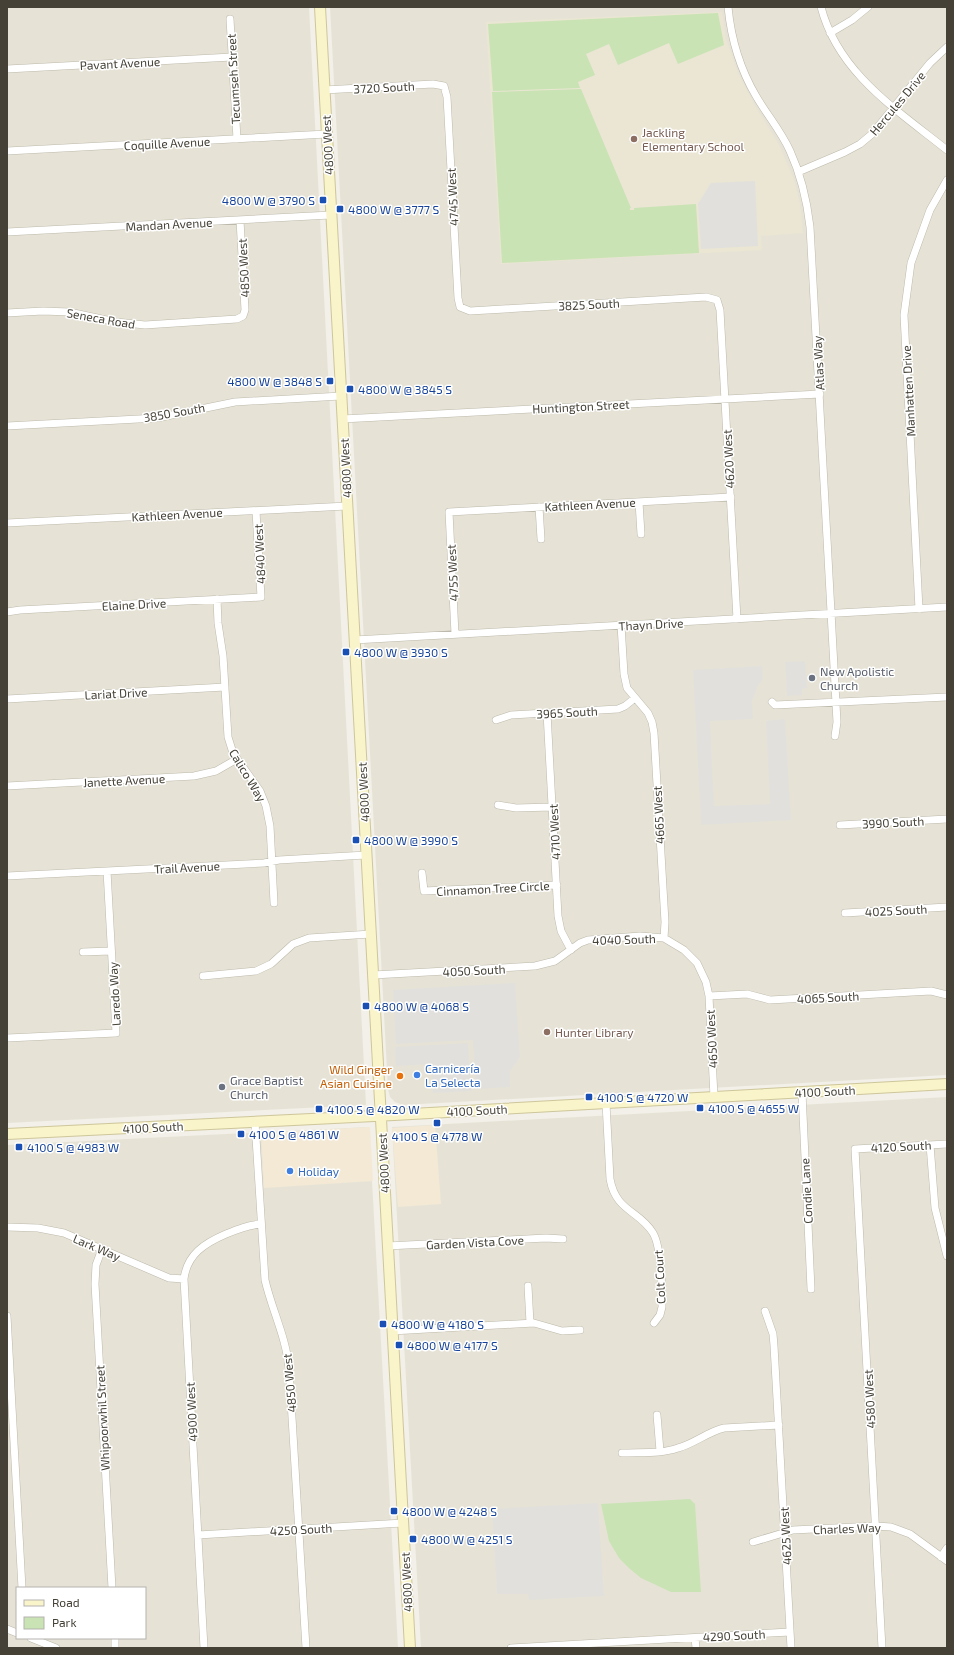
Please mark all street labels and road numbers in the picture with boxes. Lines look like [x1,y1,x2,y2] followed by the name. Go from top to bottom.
[224,33,242,125] street label: Tecumseh Street
[79,54,161,72] street label: Pavant Avenue
[866,68,928,138] street label: Hercules Drive
[353,78,415,96] street label: 3720 South
[318,114,336,175] street label: 4800 West
[123,134,211,152] street label: Coquille Avenue
[443,167,461,226] street label: 4745 West
[125,215,213,233] street label: Mandan Avenue
[234,238,252,298] street label: 4850 West
[558,295,620,313] street label: 3825 South
[66,305,136,331] street label: Seneca Road
[810,335,826,391] street label: Atlas Way
[899,345,917,437] street label: Manhatten Drive
[532,396,630,416] street label: Huntington Street
[142,400,206,424] street label: 3850 South
[719,429,737,489] street label: 4620 West
[336,437,354,498] street label: 4800 West
[544,495,636,513] street label: Kathleen Avenue
[131,505,223,523] street label: Kathleen Avenue
[250,523,268,584] street label: 4840 West
[443,544,460,602] street label: 4755 West
[101,595,167,613] street label: Elaine Drive
[618,615,684,633] street label: Thayn Drive
[84,684,148,702] street label: Lariat Drive
[536,703,598,721] street label: 3965 South
[227,746,270,805] street label: Calico Way
[354,761,372,822] street label: 4800 West
[83,771,165,789] street label: Janette Avenue
[649,785,667,844] street label: 4665 West
[546,803,562,860] street label: 4710 West
[862,813,924,831] street label: 3990 South
[154,858,220,876] street label: Trail Avenue
[436,878,550,898] street label: Cinnamon Tree Circle
[864,901,928,919] street label: 4025 South
[592,931,656,947] street label: 4040 South
[105,961,123,1026] street label: Laredo Way
[442,961,506,979] street label: 4050 South
[796,988,860,1006] street label: 4065 South
[702,1009,720,1069] street label: 4650 West
[794,1082,856,1100] street label: 4100 South
[446,1101,508,1119] street label: 4100 South
[122,1118,184,1136] street label: 4100 South
[374,1132,392,1193] street label: 4800 West
[870,1137,932,1155] street label: 4120 South
[797,1158,815,1224] street label: Condie Lane
[71,1231,123,1264] street label: Lark Way
[426,1232,524,1252] street label: Garden Vista Cove
[651,1249,667,1304] street label: Colt Court
[279,1353,299,1413] street label: 4850 West
[92,1364,112,1471] street label: Whipoorwhil Street
[860,1369,878,1429] street label: 4580 West
[182,1381,200,1442] street label: 4900 West
[776,1506,794,1565] street label: 4625 West
[269,1520,333,1538] street label: 4250 South
[813,1520,882,1536] street label: Charles Way
[397,1551,415,1612] street label: 4800 West
[702,1626,766,1644] street label: 4290 South

